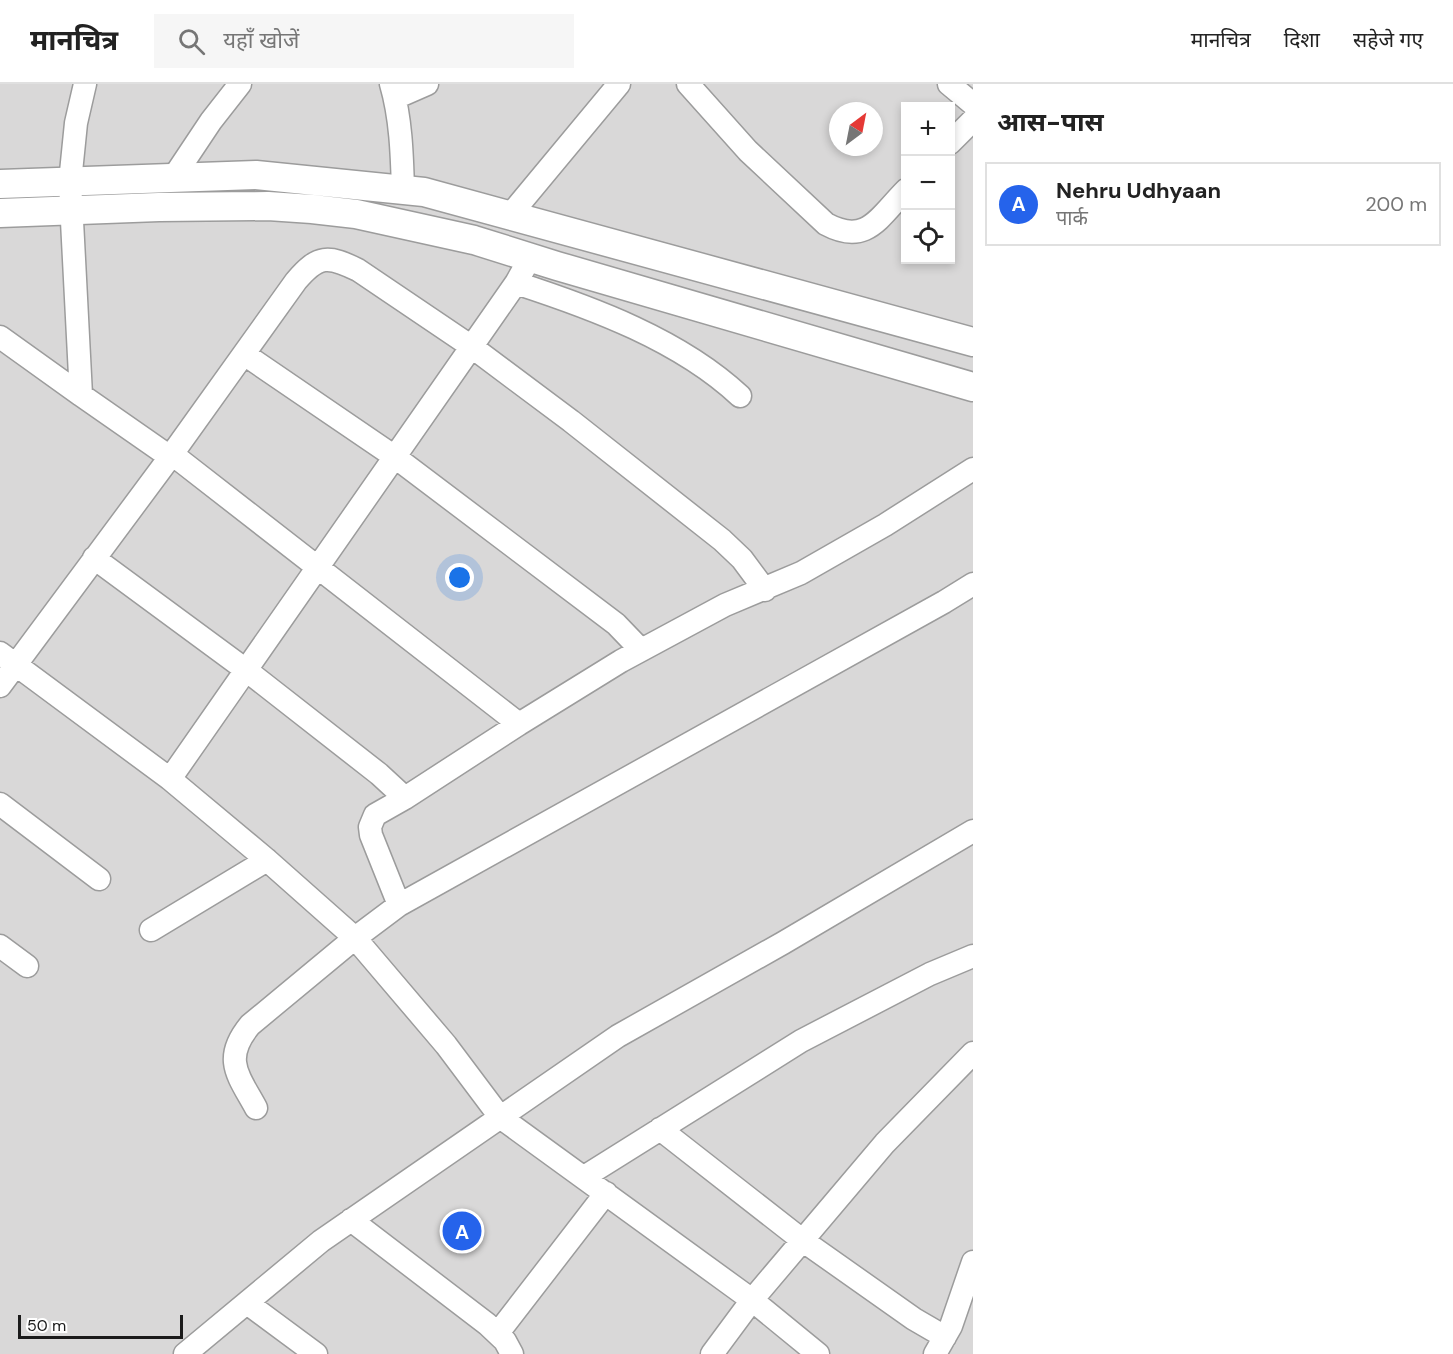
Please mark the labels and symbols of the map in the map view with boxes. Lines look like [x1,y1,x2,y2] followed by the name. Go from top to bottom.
[829,102,883,156] north arrow
[445,563,474,592] your location
[442,1208,482,1254] pin: A
[18,1312,183,1340] scale bar

